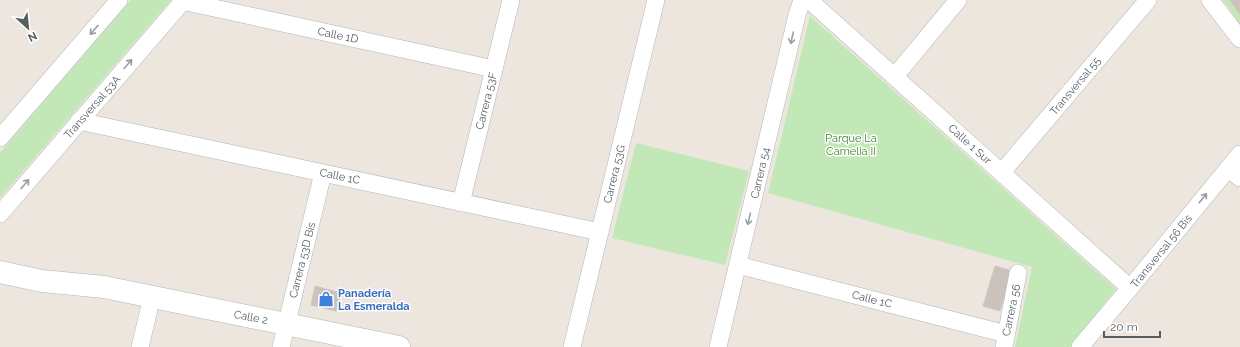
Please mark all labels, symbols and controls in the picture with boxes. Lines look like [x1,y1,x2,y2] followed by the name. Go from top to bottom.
[8,8,48,48] north arrow
[89,24,98,35] one-way arrow
[316,25,360,46] street label: Calle 1D
[26,29,39,44] text: N
[787,31,795,44] one-way arrow
[1047,55,1103,118] street label: Transversal 55
[124,59,133,70] one-way arrow
[473,71,500,131] street label: Carrera 53F
[61,73,124,141] street label: Transversal 53A
[945,122,994,167] street label: Calle 1 Sur
[825,132,877,158] park label: Parque La Camelia II
[601,143,628,205] street label: Carrera 53G
[748,146,773,200] street label: Carrera 54
[318,166,362,187] street label: Calle 1C
[21,179,30,190] one-way arrow
[1199,193,1208,204] one-way arrow
[744,212,752,225] one-way arrow
[1128,212,1195,291] street label: Transversal 56 Bis
[287,221,318,299] street label: Carrera 53D Bis
[1000,283,1023,337] street label: Carrera 56
[338,287,410,313] place label: Panadería La Esmeralda
[850,288,894,311] street label: Calle 1C
[317,290,335,308] shop icon: Panadería La Esmeralda
[233,308,269,327] street label: Calle 2
[1104,313,1160,339] scale bar
[1110,320,1138,334] text: 20 m

